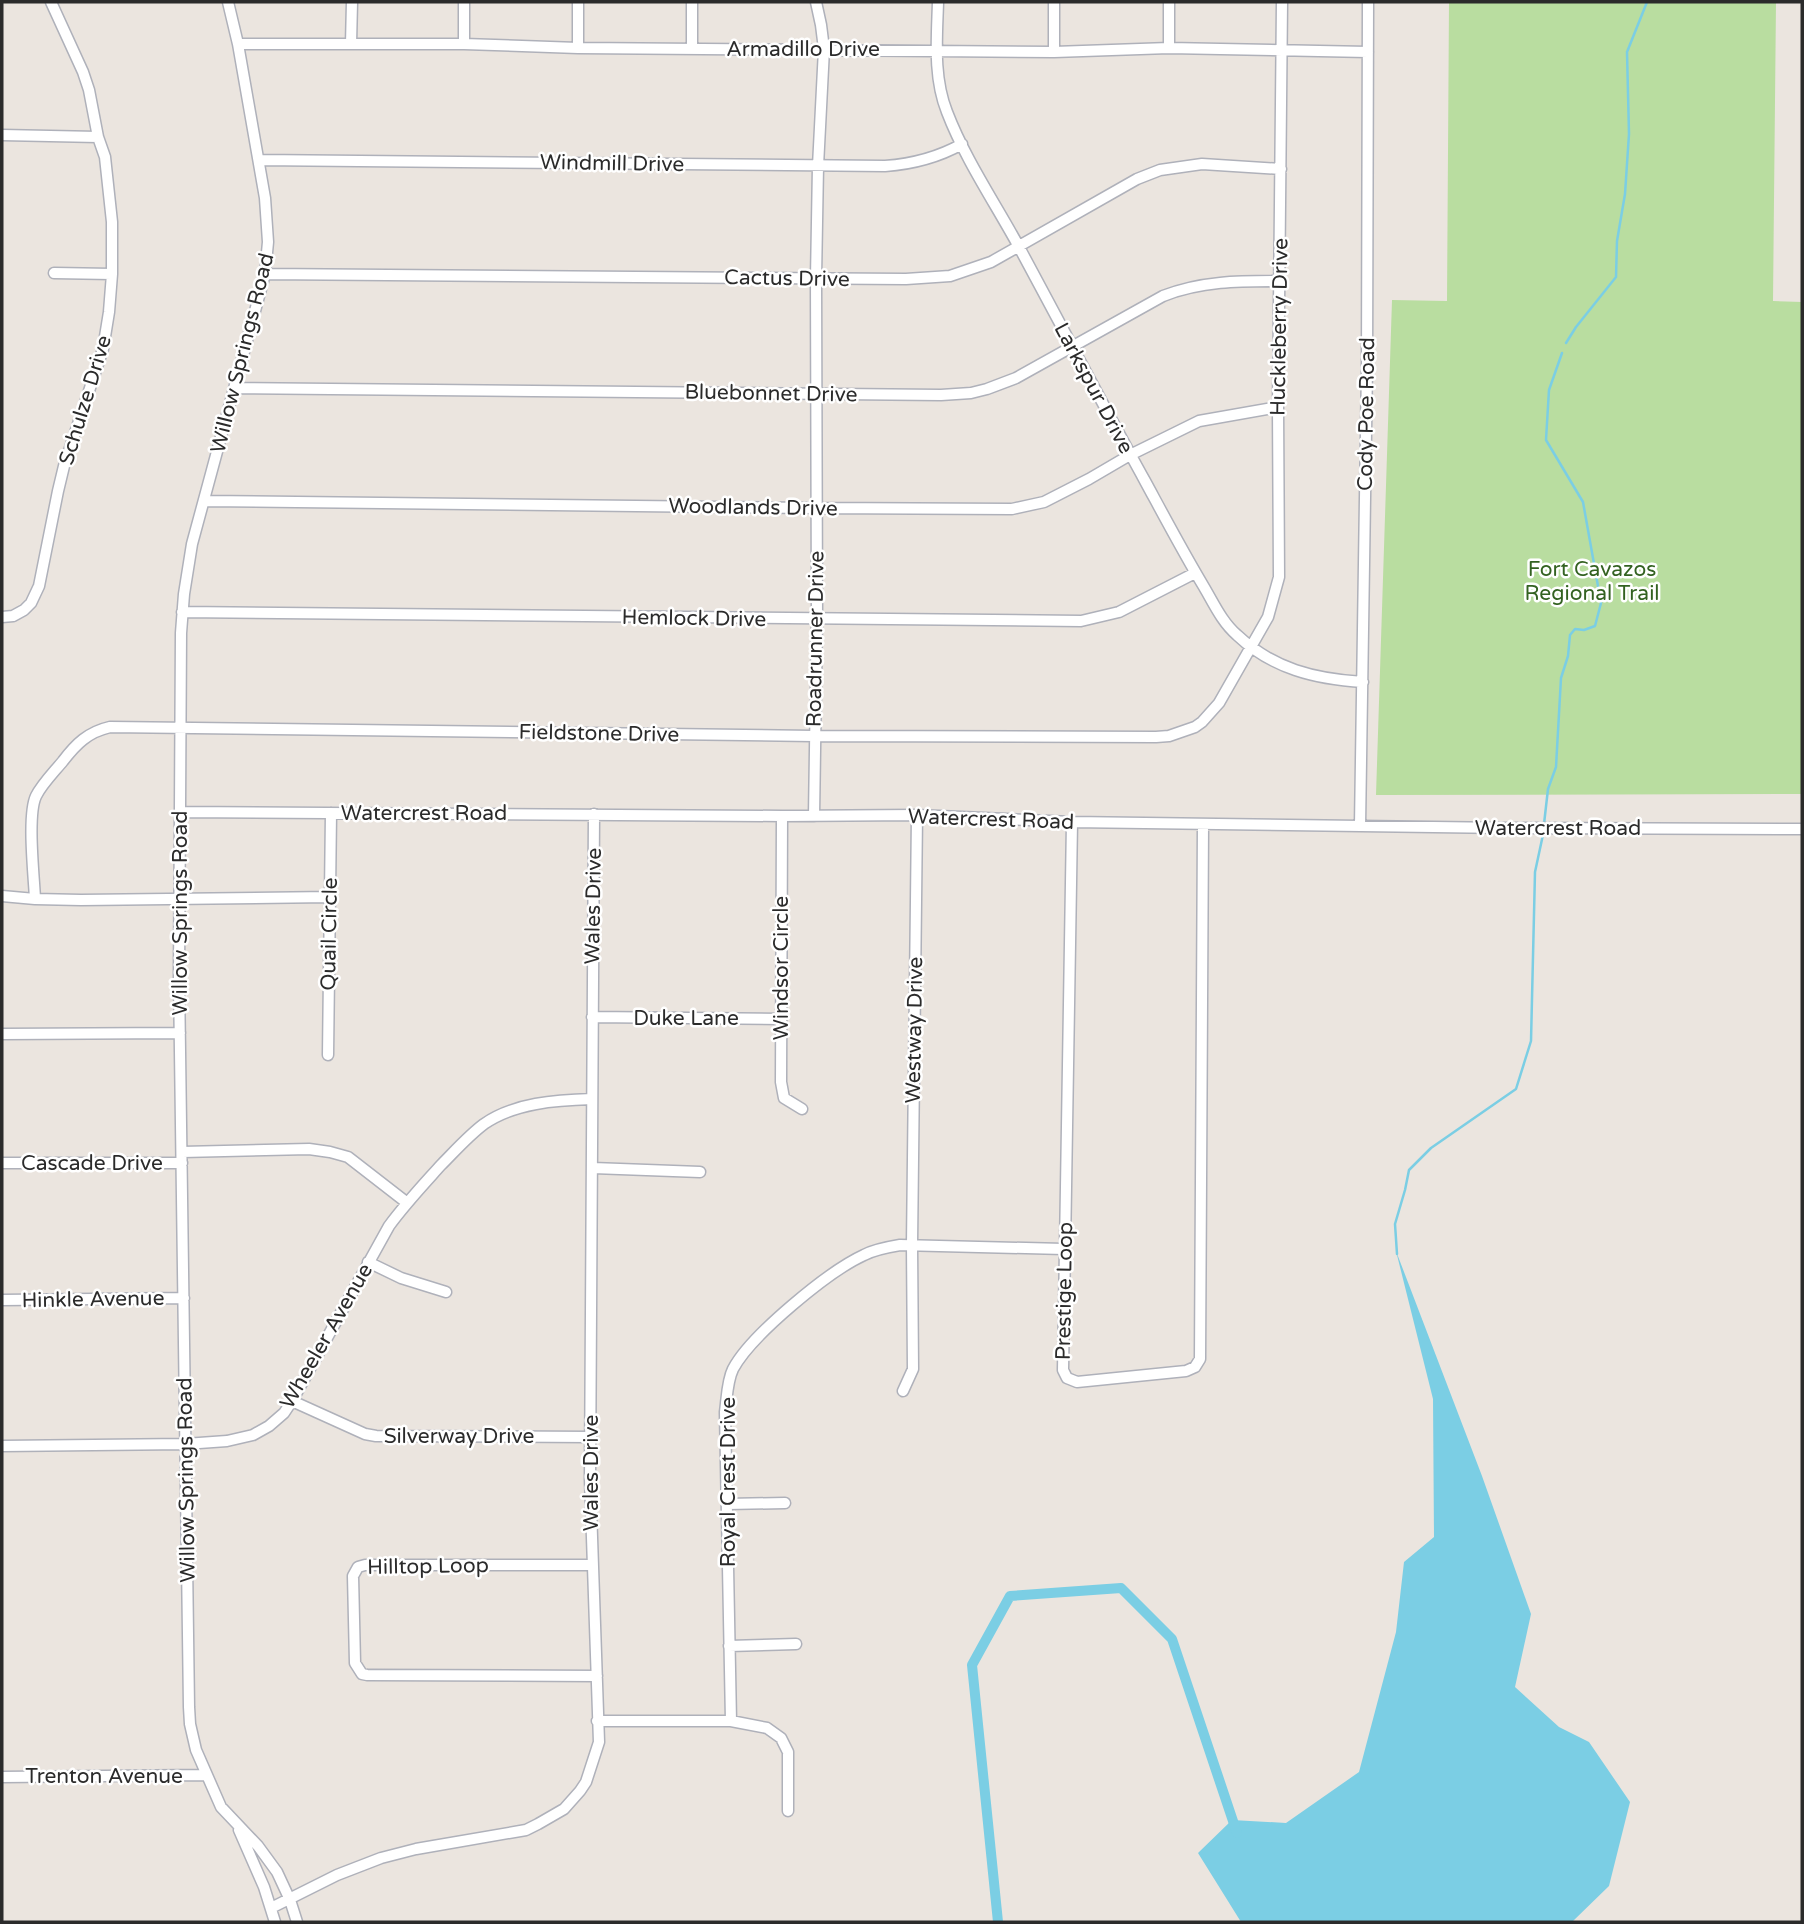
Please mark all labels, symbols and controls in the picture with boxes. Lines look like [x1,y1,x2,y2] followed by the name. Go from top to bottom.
[726,37,880,62] street label: Armadillo Drive
[540,150,685,177] street label: Windmill Drive
[1265,238,1294,416] street label: Huckleberry Drive
[206,251,279,456] street label: Willow Springs Road
[724,265,850,292] street label: Cactus Drive
[1049,319,1139,458] street label: Larkspur Drive
[54,332,117,468] street label: Schulze Drive
[1353,337,1380,491] street label: Cody Poe Road
[684,379,858,408] street label: Bluebonnet Drive
[668,494,838,521] street label: Woodlands Drive
[801,551,830,727] street label: Roadrunner Drive
[1524,557,1660,606] park label: Fort Cavazos Regional Trail
[622,605,767,632] street label: Hemlock Drive
[518,720,680,747] street label: Fieldstone Drive
[341,801,507,826] street label: Watercrest Road
[907,804,1075,835] street label: Watercrest Road
[168,810,193,1016] street label: Willow Springs Road
[1475,816,1641,841] street label: Watercrest Road
[580,847,607,965] street label: Wales Drive
[316,877,343,991] street label: Quail Circle
[769,896,794,1040] street label: Windsor Circle
[901,956,928,1104] street label: Westway Drive
[633,1006,739,1031] street label: Duke Lane
[21,1151,163,1176] street label: Cascade Drive
[1051,1222,1078,1360] street label: Prestige Loop
[275,1259,378,1413] street label: Wheeler Avenue
[21,1286,165,1313] street label: Hinkle Avenue
[172,1377,201,1583] street label: Willow Springs Road
[716,1397,741,1567] street label: Royal Crest Drive
[579,1415,604,1531] street label: Wales Drive
[384,1424,534,1449] street label: Silverway Drive
[367,1553,489,1580] street label: Hilltop Loop
[25,1764,183,1789] street label: Trenton Avenue

